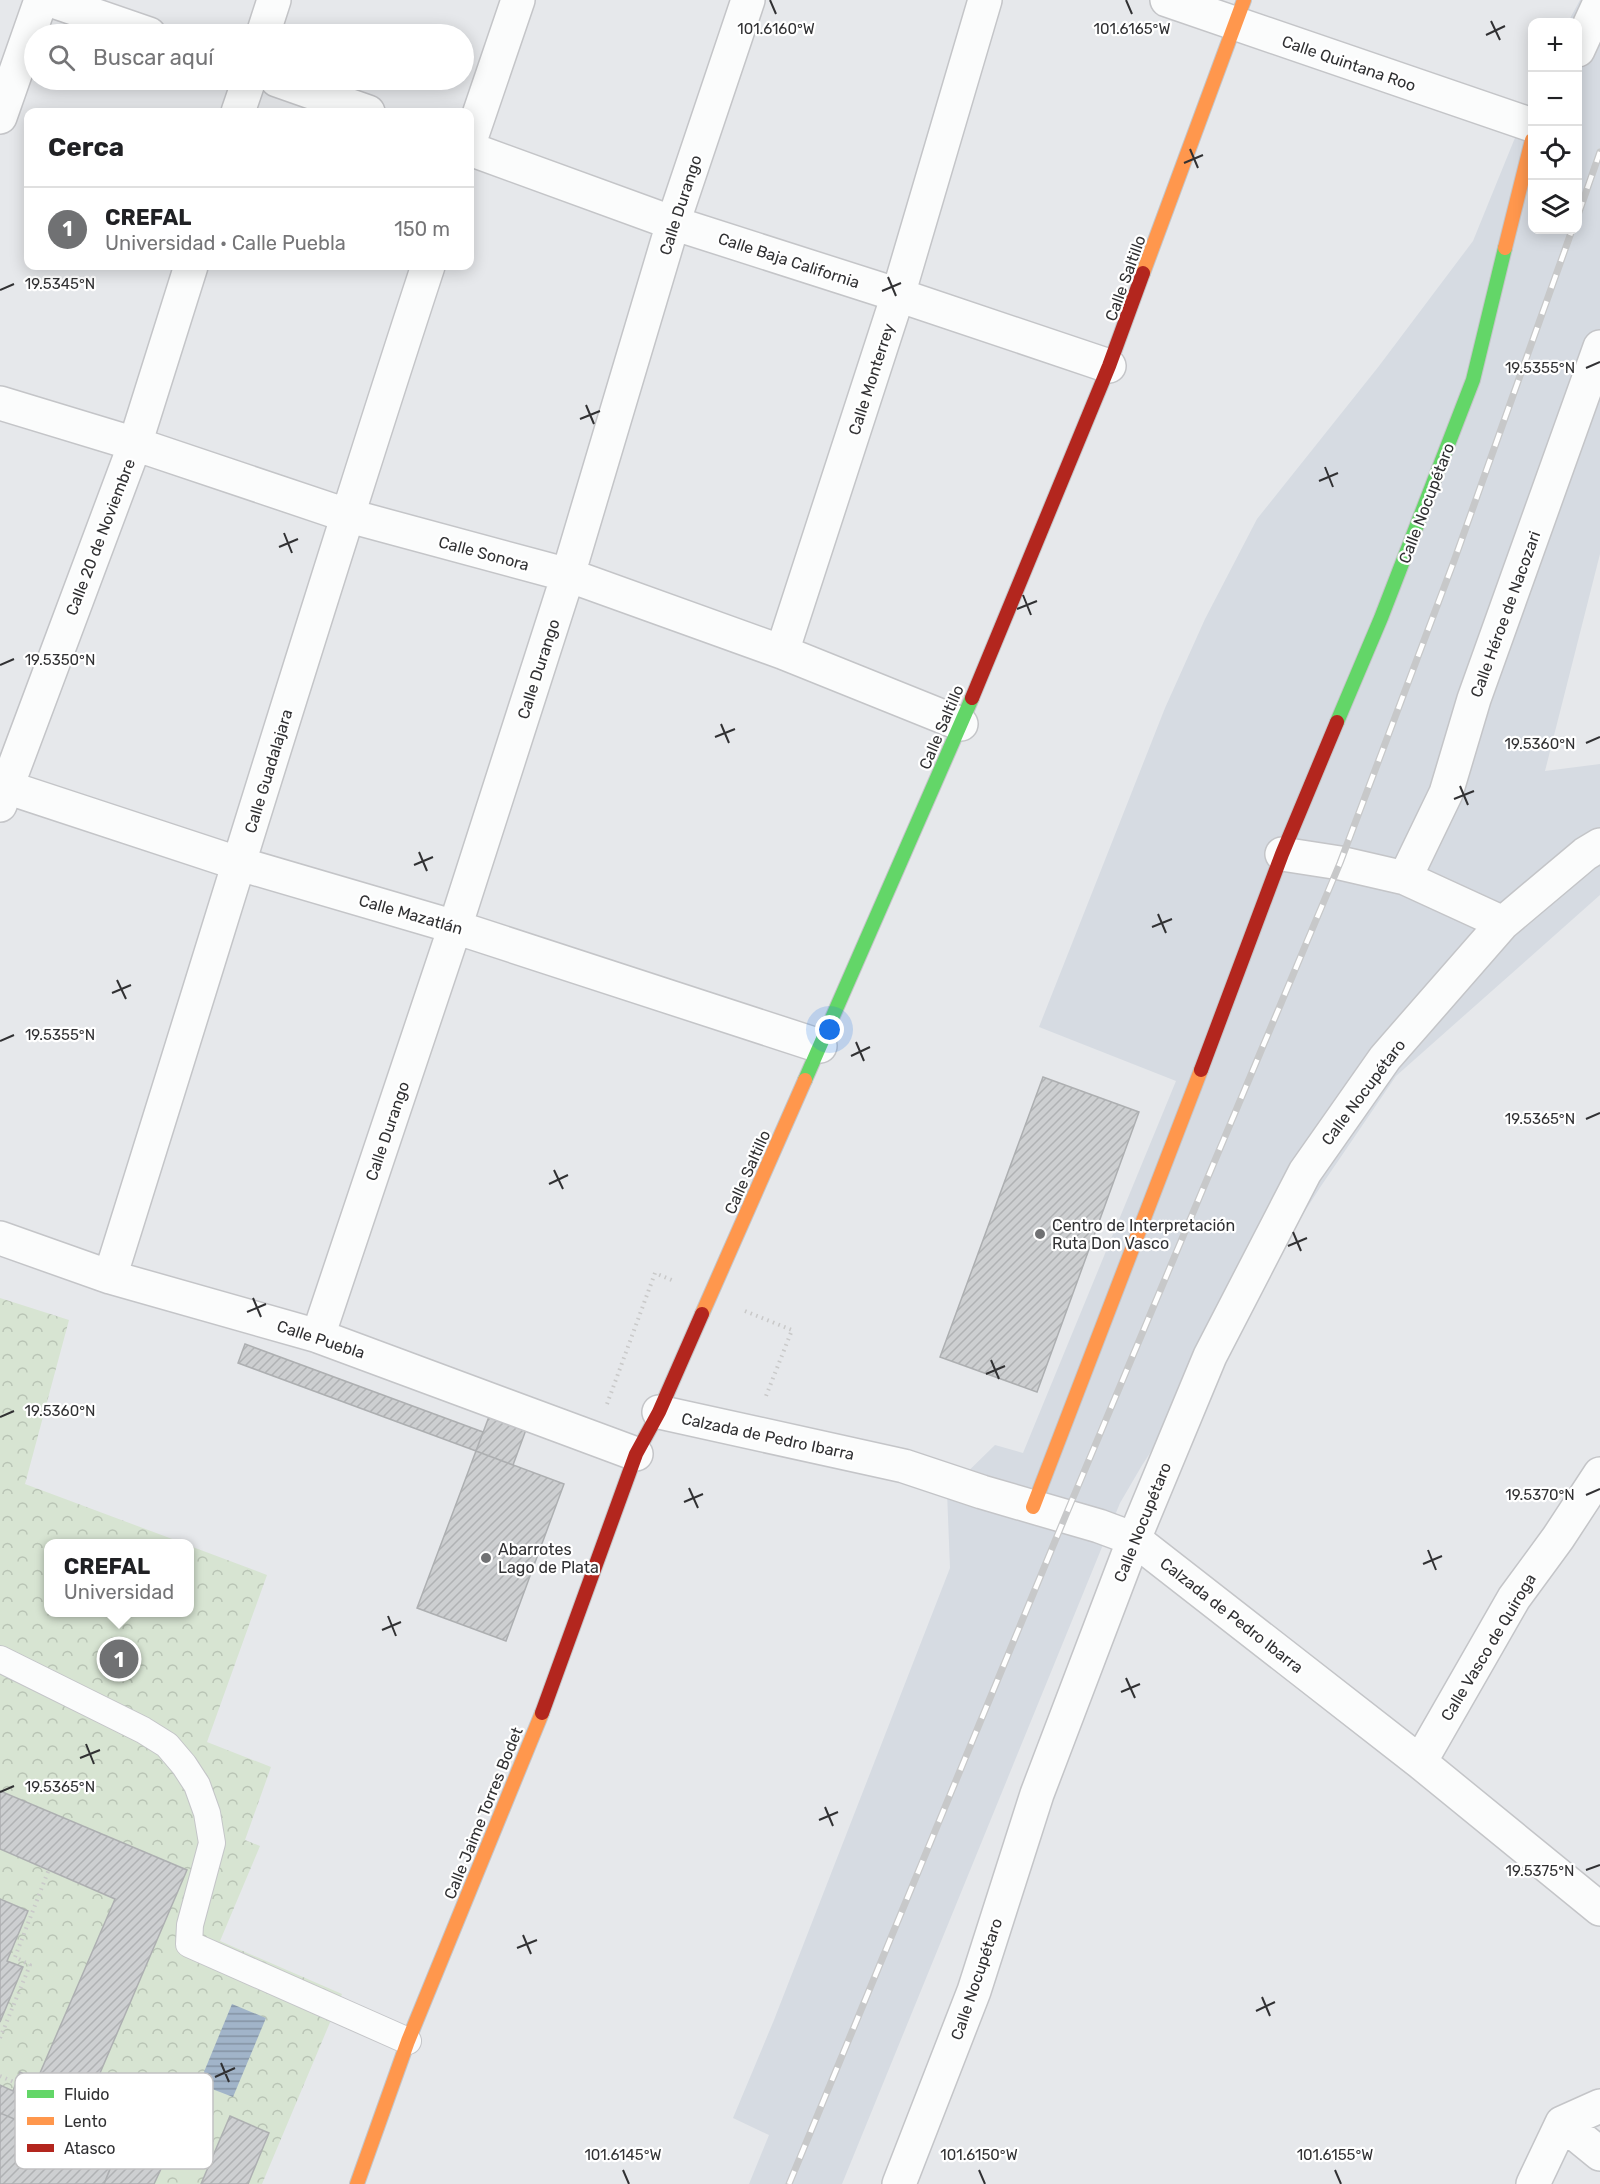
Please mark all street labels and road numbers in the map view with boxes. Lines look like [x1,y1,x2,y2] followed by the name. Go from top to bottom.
[1279,32,1418,95] street label: Calle Quintana Roo
[655,153,706,258] street label: Calle Durango
[716,229,862,292] street label: Calle Baja California
[1101,233,1150,324] street label: Calle Saltillo
[844,321,899,437] street label: Calle Monterrey
[1395,440,1458,566] street label: Calle Nocupétaro
[62,456,139,618] street label: Calle 20 de Noviembre
[1466,528,1544,700] street label: Calle Héroe de Nacozari
[437,532,531,575] street label: Calle Sonora
[513,617,564,722] street label: Calle Durango
[915,682,968,772] street label: Calle Saltillo
[241,707,296,835] street label: Calle Guadalajara
[357,891,465,938] street label: Calle Mazatlán
[1317,1036,1409,1149] street label: Calle Nocupétaro
[362,1079,413,1183] street label: Calle Durango
[720,1127,774,1217] street label: Calle Saltillo
[275,1316,367,1363] street label: Calle Puebla
[680,1409,856,1464] street label: Calzada de Pedro Ibarra
[1110,1459,1175,1585] street label: Calle Nocupétaro
[1156,1554,1307,1677] street label: Calzada de Pedro Ibarra
[1437,1570,1540,1724] street label: Calle Vasco de Quiroga
[440,1724,527,1902] street label: Calle Jaime Torres Bodet
[947,1916,1006,2043] street label: Calle Nocupétaro

